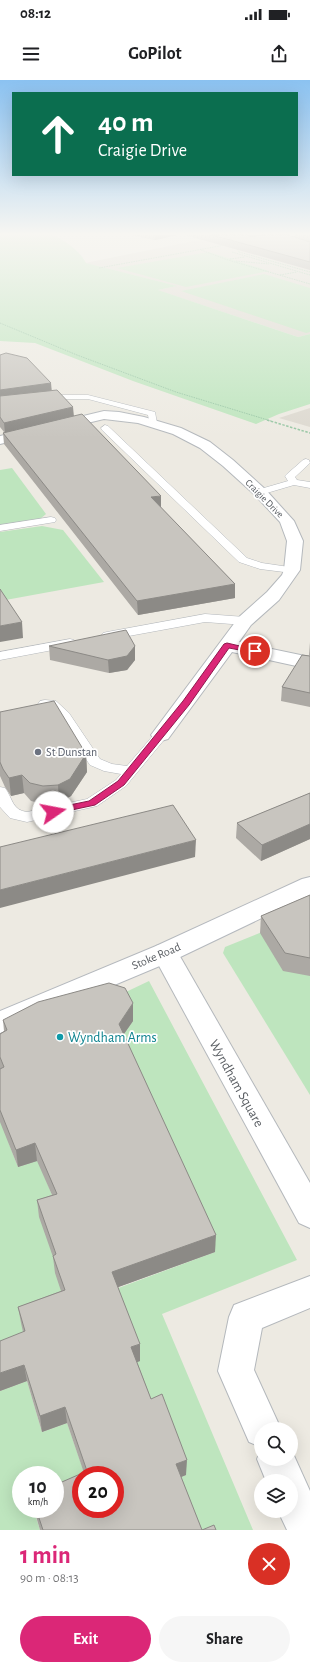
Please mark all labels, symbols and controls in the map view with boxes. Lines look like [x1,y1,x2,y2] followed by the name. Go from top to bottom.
[20,6,51,21] text: 08:12
[20,43,42,65] icon: menu
[268,43,290,65] icon: share
[128,45,182,63] text: GoPilot
[32,108,84,160] icon: ahead
[98,109,154,137] text: 40 m
[98,142,187,160] text: Craigie Drive
[243,478,286,520] street label: Craigie Drive
[238,634,272,668] pin
[244,640,266,662] icon: arrive
[46,746,97,758] place label: St Dunstan
[33,747,43,757] marker: St Dunstan
[32,791,74,833] position arrow
[130,940,182,972] street label: Stoke Road
[68,1031,157,1045] place label: Wyndham Arms
[55,1032,65,1042] marker: Wyndham Arms
[206,1037,266,1130] street label: Wyndham Square
[254,1422,298,1518] map controls
[254,1422,298,1466] button: search
[72,1466,124,1518] speed limit sign: 20
[254,1474,298,1518] button: layers
[29,1477,47,1497] text: 10
[28,1497,48,1507] text: km/h
[248,1543,290,1585] button: close
[20,1544,71,1568] text: 1 min
[20,1572,79,1585] text: 90 m · 08:13
[20,1616,151,1662] button: Exit
[159,1616,290,1662] button: Share

